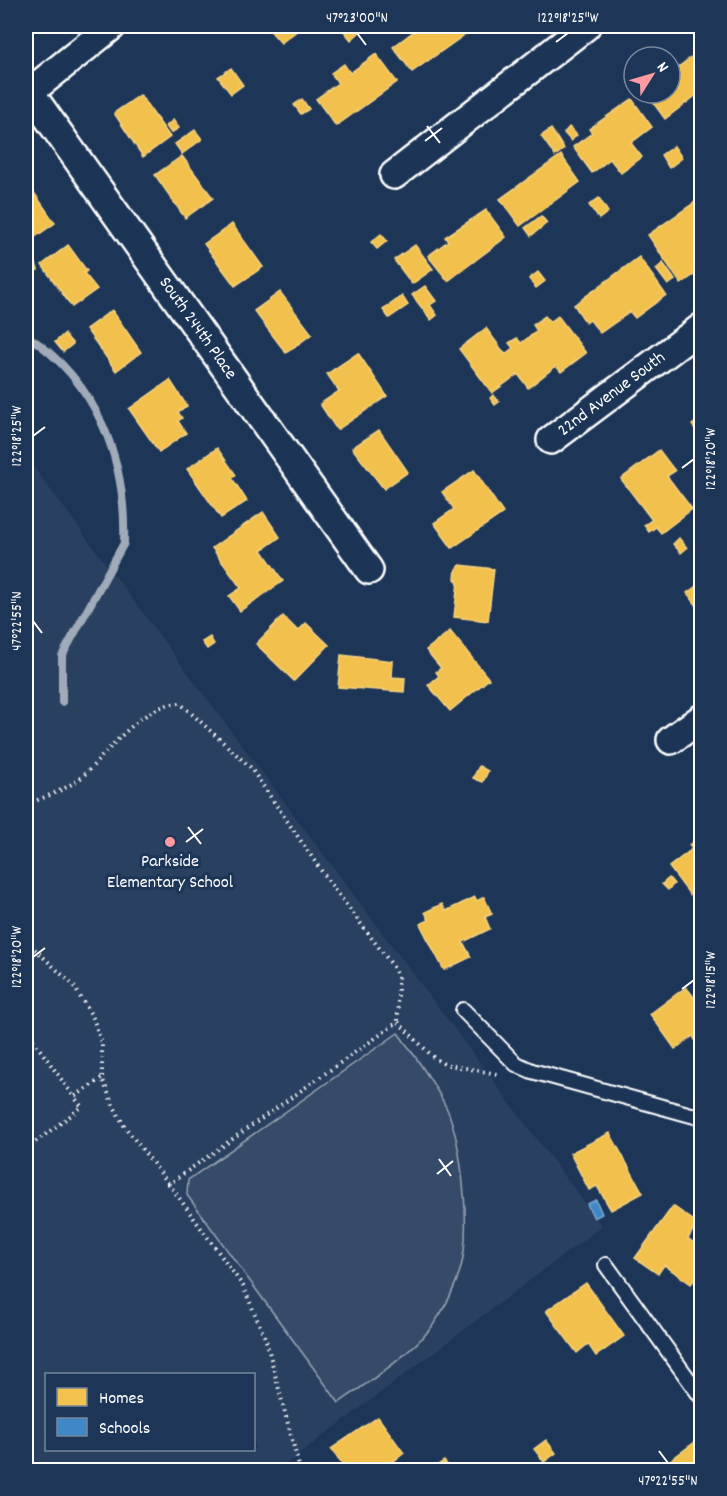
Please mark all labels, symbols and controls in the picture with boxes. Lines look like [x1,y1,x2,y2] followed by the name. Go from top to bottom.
[326,8,388,30] text: 47°23'00"N
[538,8,599,30] text: 122°18'25"W
[622,45,682,105] north arrow
[650,57,674,78] text: N
[152,272,243,385] street label: South 244th Place
[553,346,671,443] street label: 22nd Avenue South
[7,405,29,466] text: 122°18'25"W
[701,428,723,490] text: 122°18'20"W
[7,591,29,651] text: 47°22'55"N
[163,835,177,849] marker: Parkside Elementary School
[107,850,234,896] place label: Parkside Elementary School
[7,926,29,988] text: 122°18'20"W
[701,951,723,1009] text: 122°18'15"W
[45,1373,255,1451] legend
[99,1387,144,1412] text: Homes
[99,1417,150,1442] text: Schools
[638,1471,698,1493] text: 47°22'55"N

